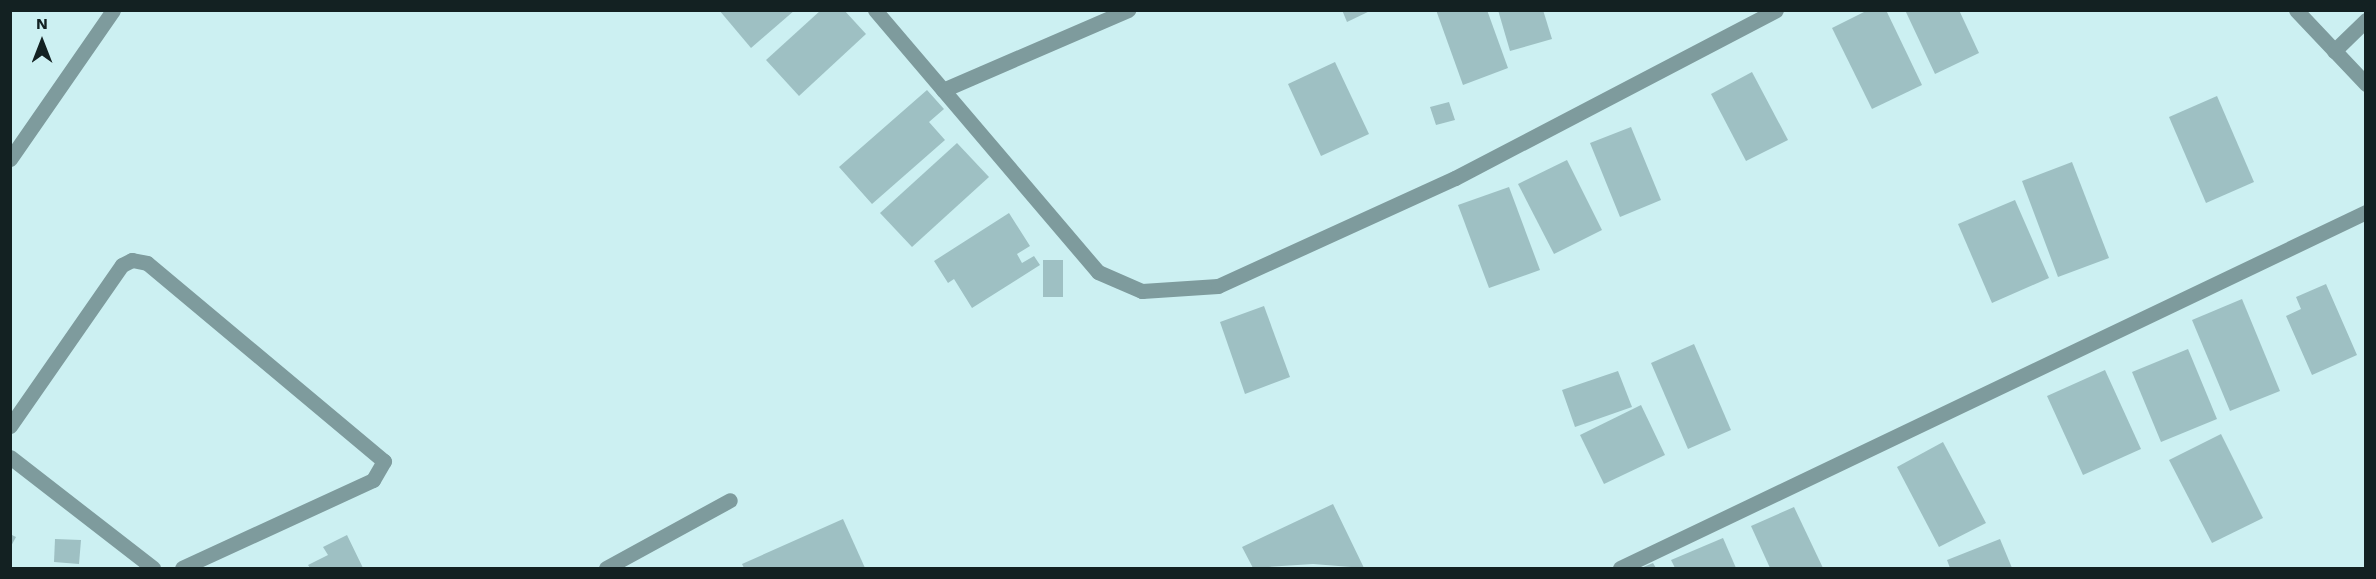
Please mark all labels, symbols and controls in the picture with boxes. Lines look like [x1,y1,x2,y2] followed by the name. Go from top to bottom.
[12,12,72,72] north arrow
[36,14,48,33] text: N

